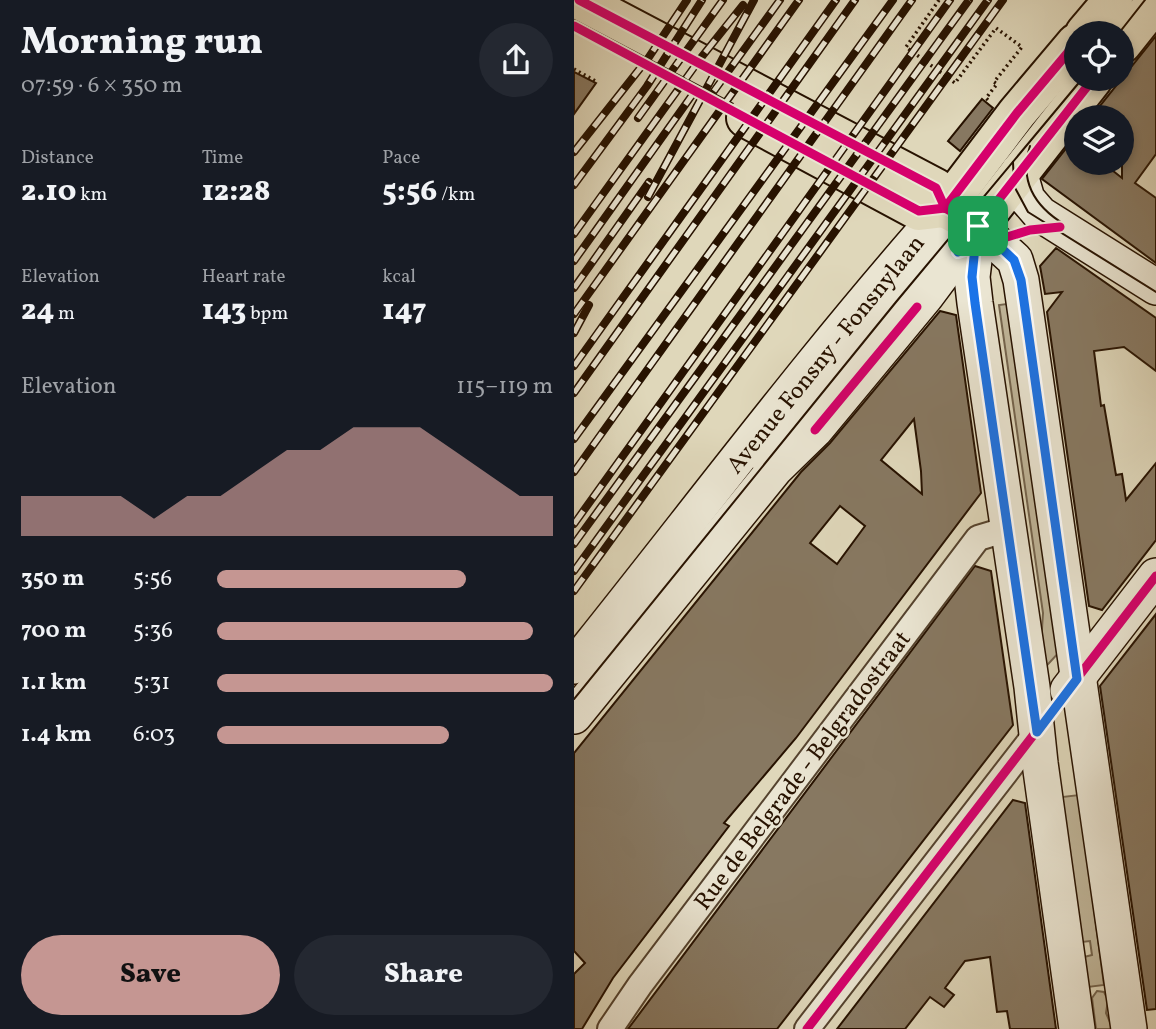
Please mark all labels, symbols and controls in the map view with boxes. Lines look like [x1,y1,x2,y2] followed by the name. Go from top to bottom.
[21,17,263,70] text: Morning run
[1064,21,1134,175] map controls
[1064,21,1134,91] button: locate
[479,23,553,97] button: share
[21,70,182,102] text: 07:59 · 6 × 350 m
[1064,105,1134,175] button: layers
[21,145,94,171] text: Distance
[202,145,243,171] text: Time
[382,145,420,171] text: Pace
[21,171,76,213] text: 2.10
[202,171,271,213] text: 12:28
[382,171,437,213] text: 5:56
[76,182,107,208] text: km
[437,182,475,208] text: /km
[948,196,1008,256] pin
[959,207,997,245] icon: arrive
[719,229,934,482] street label: Avenue Fonsny - Fonsnylaan
[21,264,100,290] text: Elevation
[202,264,286,290] text: Heart rate
[382,264,416,290] text: kcal
[21,290,54,332] text: 24
[202,290,246,332] text: 143
[382,290,427,332] text: 147
[54,301,75,327] text: m
[246,301,288,327] text: bpm
[21,371,117,403] text: Elevation
[456,371,553,403] text: 115–119 m
[21,563,85,595] text: 350 m
[133,563,172,595] text: 5:56
[21,615,87,647] text: 700 m
[133,615,173,647] text: 5:36
[687,624,920,918] street label: Rue de Belgrade - Belgradostraat
[21,667,87,699] text: 1.1 km
[133,667,170,699] text: 5:31
[21,719,92,751] text: 1.4 km
[133,719,175,751] text: 6:03
[21,935,280,1015] button: Save
[294,935,553,1015] button: Share

